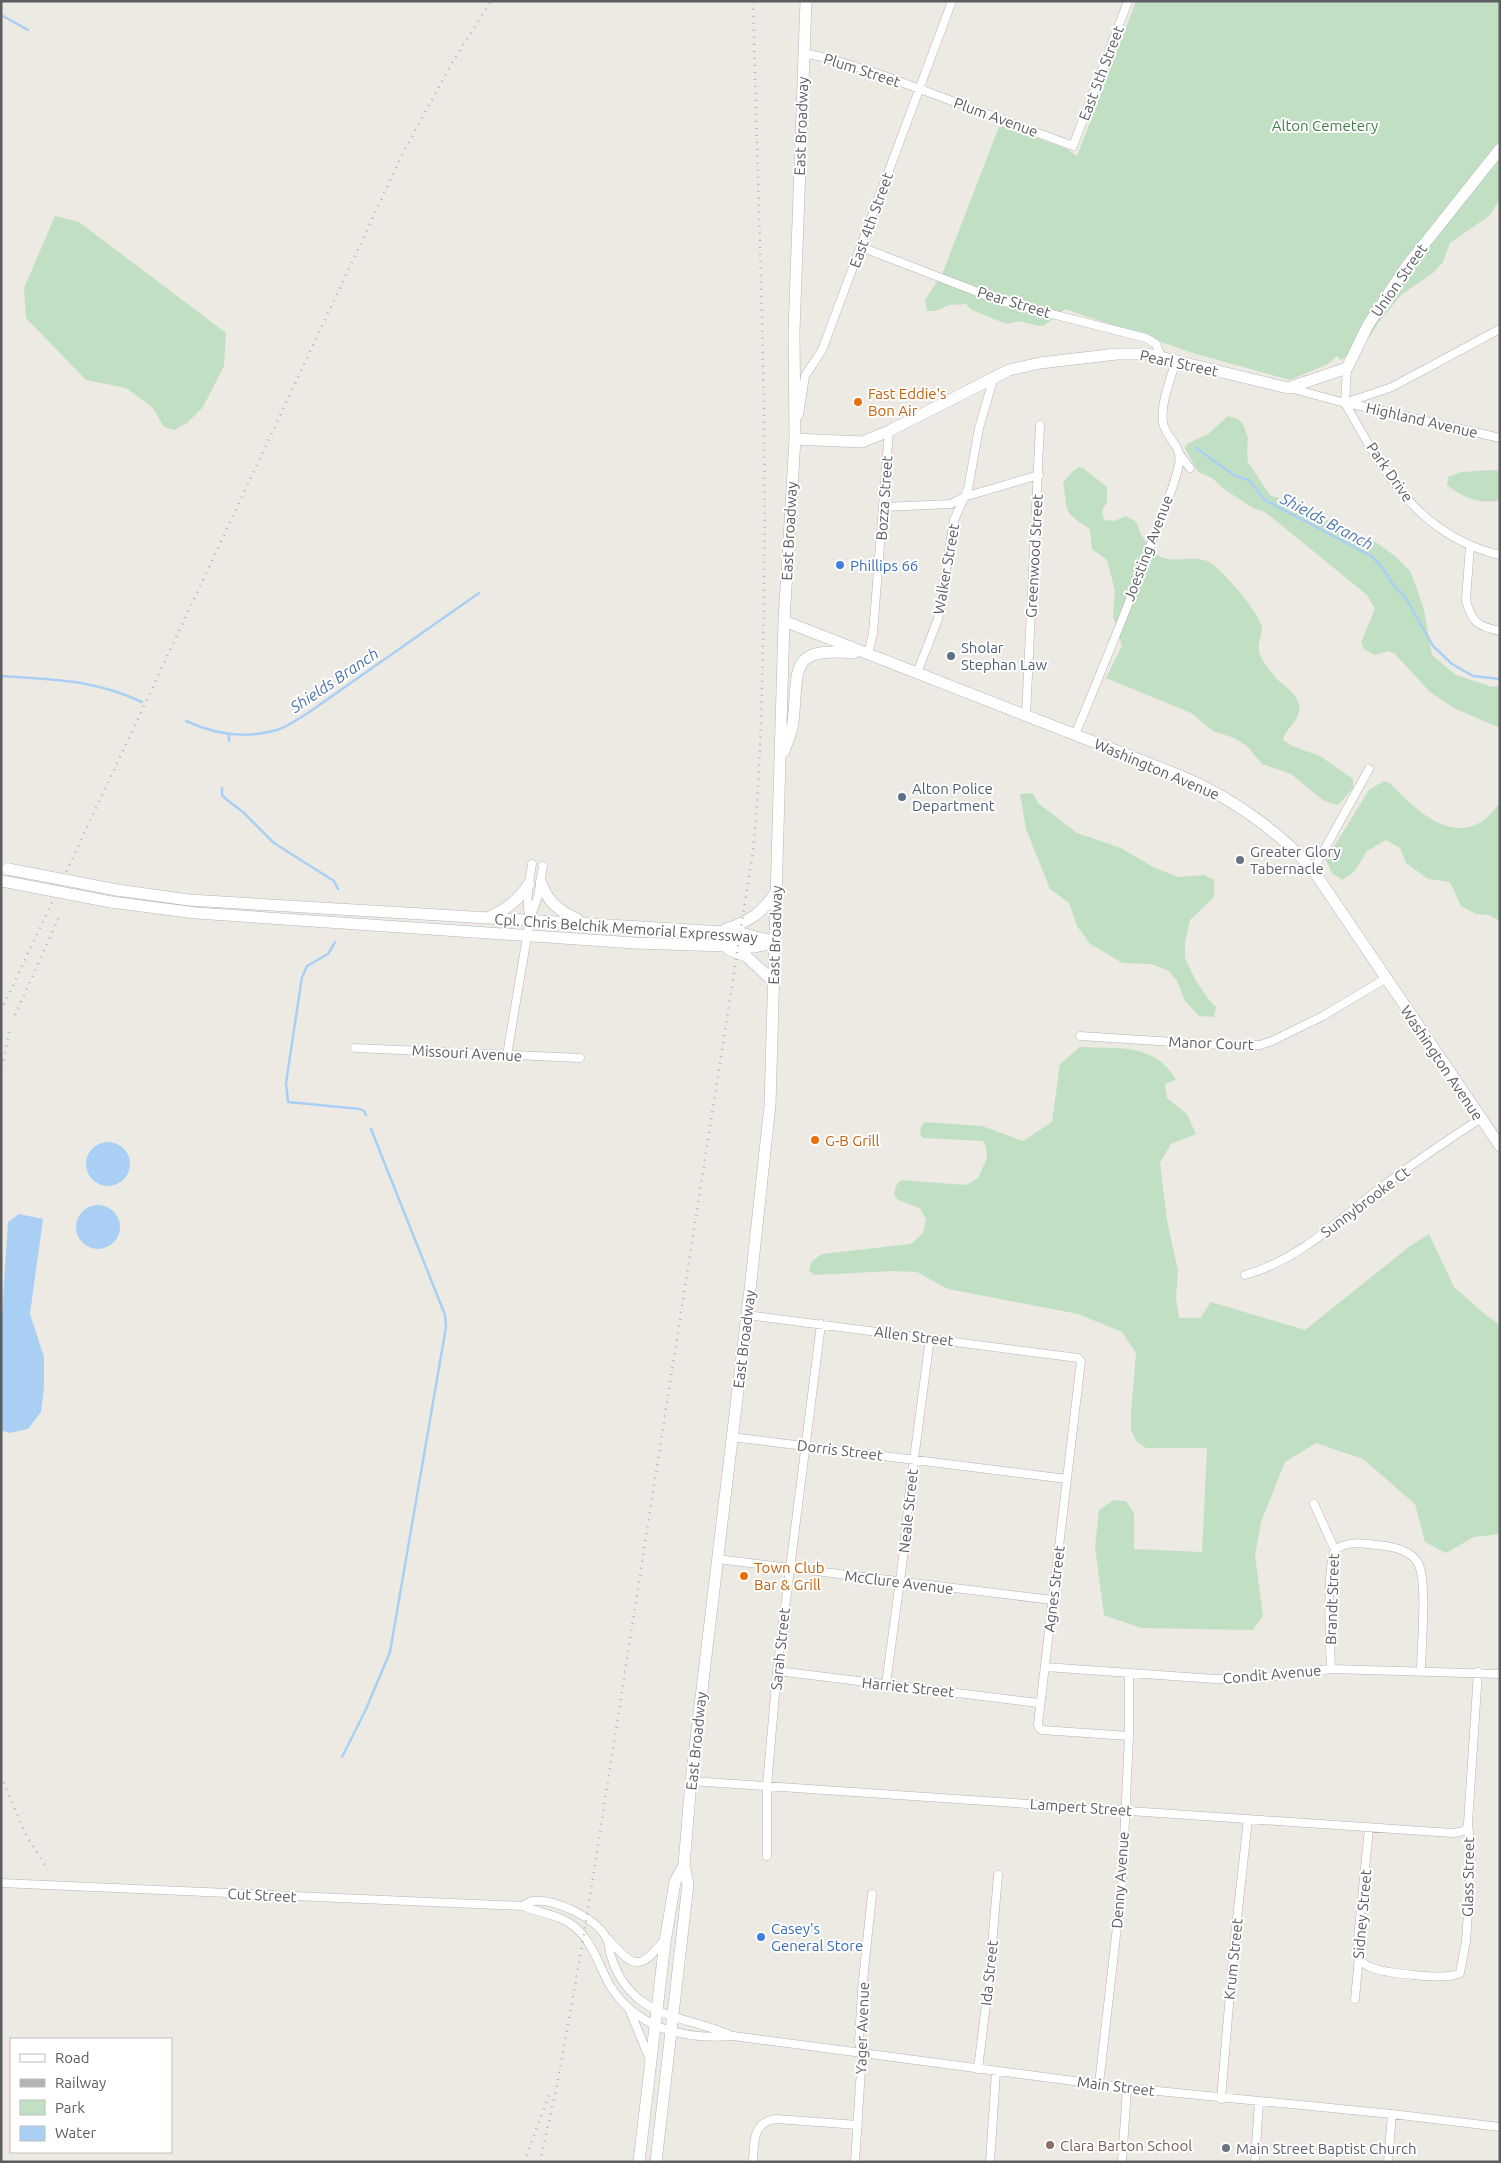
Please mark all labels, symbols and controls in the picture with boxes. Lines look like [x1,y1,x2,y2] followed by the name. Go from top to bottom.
[1075,23,1127,123] street label: East 5th Street
[821,50,903,90] street label: Plum Street
[791,76,811,176] street label: East Broadway
[952,94,1040,140] street label: Plum Avenue
[1272,117,1378,134] park label: Alton Cemetery
[846,170,896,270] street label: East 4th Street
[1368,240,1430,320] street label: Union Street
[975,283,1053,321] street label: Pear Street
[1138,346,1220,380] street label: Pearl Street
[868,385,947,419] place label: Fast Eddie's Bon Air
[852,396,864,408] marker: Fast Eddie's Bon Air
[1364,399,1480,441] street label: Highland Avenue
[1363,439,1417,505] street label: Park Drive
[873,455,895,541] street label: Bozza Street
[778,481,800,581] street label: East Broadway
[1277,489,1376,553] water label: Shields Branch
[1120,493,1176,603] street label: Joesting Avenue
[1022,494,1046,618] street label: Greenwood Street
[930,522,962,616] street label: Walker Street
[850,557,918,574] place label: Phillips 66
[834,559,846,571] marker: Phillips 66
[961,639,1047,673] place label: Sholar Stephan Law
[286,644,382,717] water label: Shields Branch
[945,650,957,662] marker: Sholar Stephan Law
[1092,735,1222,803] street label: Washington Avenue
[912,780,995,814] place label: Alton Police Department
[896,791,908,803] marker: Alton Police Department
[1250,843,1341,877] place label: Greater Glory Tabernacle
[1234,854,1246,866] marker: Greater Glory Tabernacle
[765,885,785,985] street label: East Broadway
[494,910,758,946] street label: Cpl. Chris Belchik Memorial Expressway
[1397,1003,1487,1123] street label: Washington Avenue
[1168,1033,1254,1053] street label: Manor Court
[411,1042,523,1064] street label: Missouri Avenue
[825,1132,879,1149] place label: G-B Grill
[809,1134,821,1146] marker: G-B Grill
[1317,1163,1413,1241] street label: Sunnybrooke Ct
[730,1289,758,1389] street label: East Broadway
[873,1323,955,1349] street label: Allen Street
[796,1436,884,1464] street label: Dorris Street
[895,1468,921,1554] street label: Neale Street
[1040,1545,1068,1633] street label: Agnes Street
[1322,1553,1342,1645] street label: Brandt Street
[754,1559,825,1593] place label: Town Club Bar & Grill
[844,1567,954,1597] street label: McClure Avenue
[738,1570,750,1582] marker: Town Club Bar & Grill
[767,1607,793,1691] street label: Sarah Street
[1222,1661,1322,1687] street label: Condit Avenue
[861,1674,955,1700] street label: Harriet Street
[682,1691,710,1791] street label: East Broadway
[1029,1795,1133,1819] street label: Lampert Street
[1108,1831,1132,1929] street label: Denny Avenue
[1459,1837,1477,1917] street label: Glass Street
[1350,1868,1374,1959] street label: Sidney Street
[227,1885,297,1905] street label: Cut Street
[1220,1917,1246,2000] street label: Krum Street
[771,1920,863,1954] place label: Casey's General Store
[755,1931,767,1943] marker: Casey's General Store
[977,1939,1001,2007] street label: Ida Street
[852,1982,872,2074] street label: Yager Avenue
[10,2038,172,2153] legend
[55,2049,90,2066] text: Road
[1076,2073,1156,2099] street label: Main Street
[55,2074,106,2091] text: Railway
[55,2099,85,2116] text: Park
[55,2124,96,2141] text: Water
[1060,2137,1192,2154] place label: Clara Barton School
[1044,2139,1056,2151] marker: Clara Barton School
[1236,2140,1417,2157] place label: Main Street Baptist Church
[1220,2142,1232,2154] marker: Main Street Baptist Church

